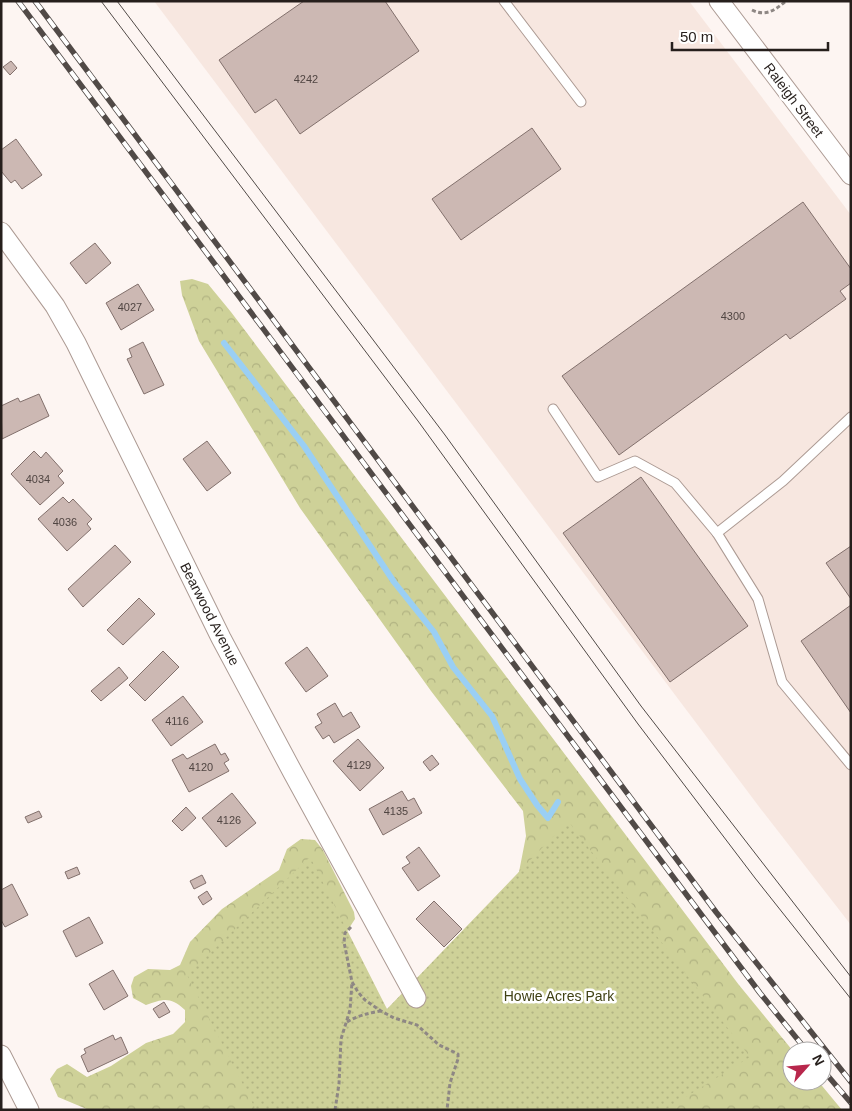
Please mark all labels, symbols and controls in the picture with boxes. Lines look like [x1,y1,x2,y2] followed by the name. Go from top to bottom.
[672,20,828,52] scale bar
[680,28,713,45] text: 50 m
[761,60,827,140] street label: Raleigh Street
[294,73,318,85] house number: 4242
[118,301,142,313] house number: 4027
[721,310,745,322] house number: 4300
[26,473,50,485] house number: 4034
[53,516,77,528] house number: 4036
[177,560,243,668] street label: Bearwood Avenue
[165,715,189,727] house number: 4116
[347,759,371,771] house number: 4129
[189,761,213,773] house number: 4120
[384,805,408,817] house number: 4135
[217,814,241,826] house number: 4126
[504,988,615,1004] park label: Howie Acres Park
[782,1041,832,1091] north arrow
[809,1052,828,1068] text: N

